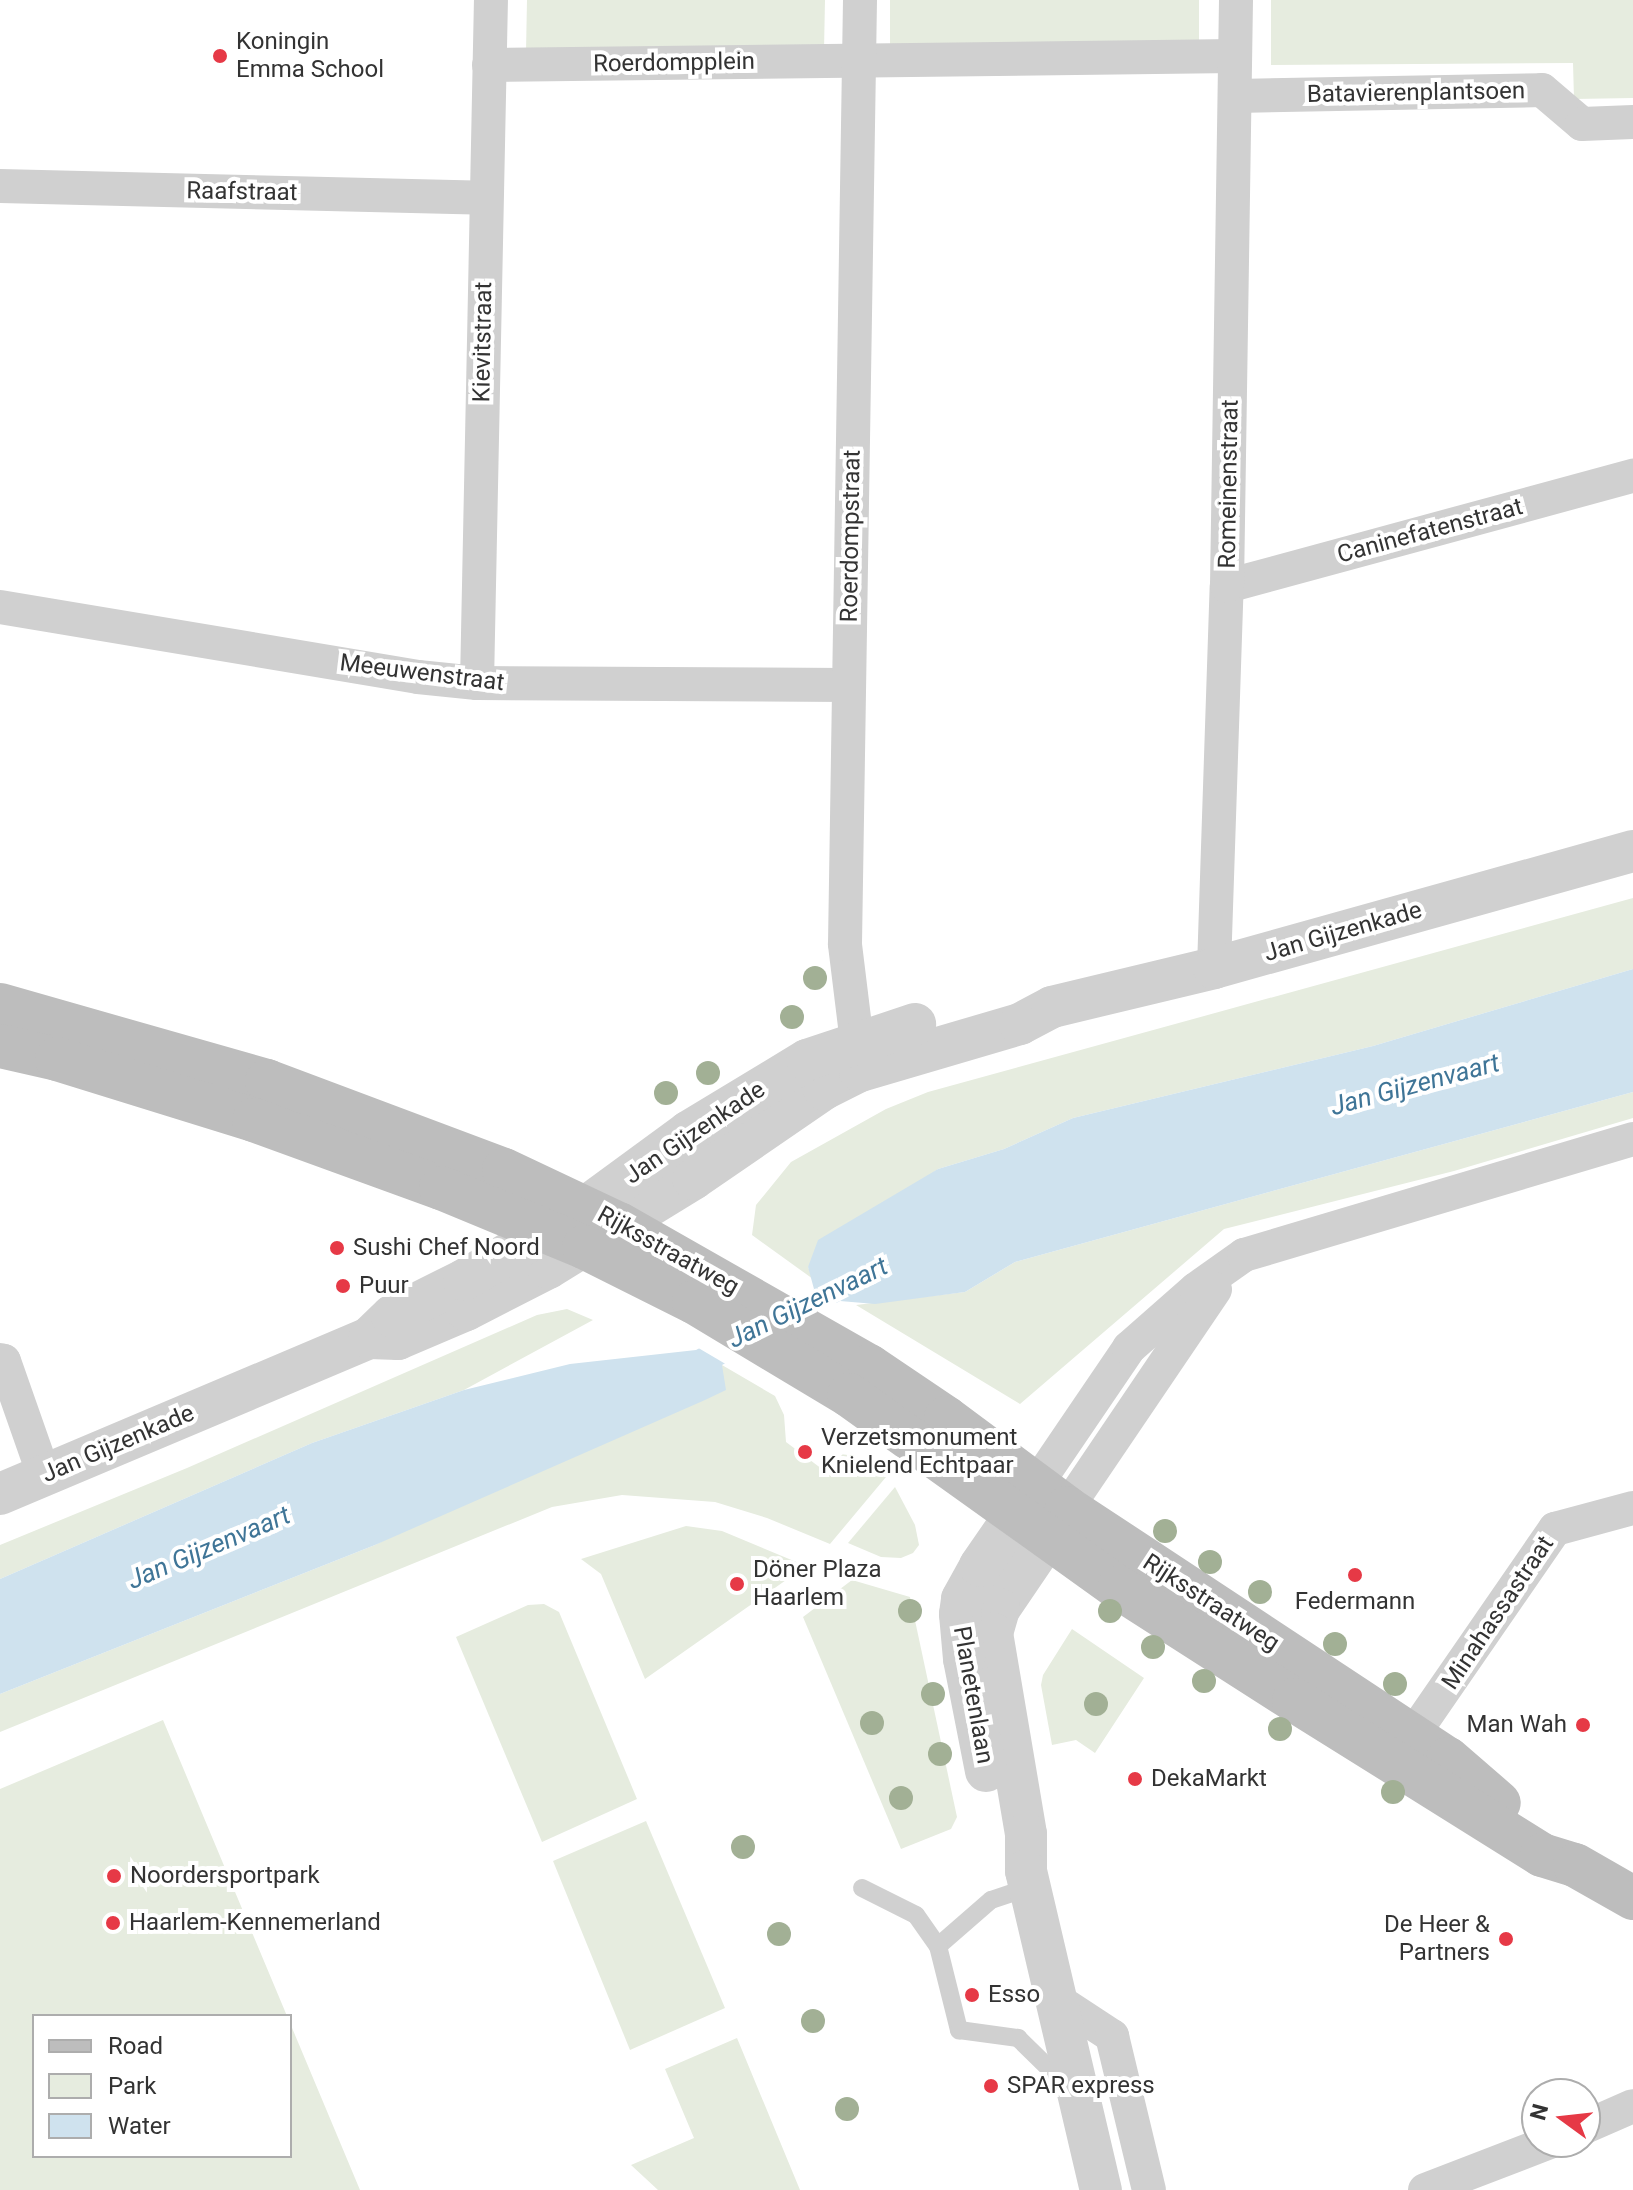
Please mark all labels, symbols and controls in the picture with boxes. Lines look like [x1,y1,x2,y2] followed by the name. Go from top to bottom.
[236,28,384,84] place label: Koningin Emma School
[211,47,229,65] marker: Koningin Emma School
[593,47,755,79] street label: Roerdompplein
[1307,77,1525,109] street label: Batavierenplantsoen
[186,177,298,207] street label: Raafstraat
[468,281,498,403] street label: Kievitstraat
[1213,399,1245,569] street label: Romeinenstraat
[835,449,867,623] street label: Roerdompstraat
[1334,492,1526,570] street label: Caninefatenstraat
[338,649,506,697] street label: Meeuwenstraat
[1261,896,1425,968] street label: Jan Gijzenkade
[1327,1047,1503,1123] water label: Jan Gijzenvaart
[620,1076,770,1190] street label: Jan Gijzenkade
[592,1200,744,1302] street label: Rijksstraatweg
[353,1234,540,1262] place label: Sushi Chef Noord
[328,1239,346,1257] marker: Sushi Chef Noord
[723,1251,893,1355] water label: Jan Gijzenvaart
[359,1272,409,1300] place label: Puur
[334,1277,352,1295] marker: Puur
[38,1399,198,1489] street label: Jan Gijzenkade
[821,1424,1017,1480] place label: Verzetsmonument Knielend Echtpaar
[796,1443,814,1461] marker: Verzetsmonument Knielend Echtpaar
[123,1500,295,1596] water label: Jan Gijzenvaart
[1436,1531,1560,1695] street label: Minahassastraat
[1137,1548,1285,1658] street label: Rijksstraatweg
[753,1556,881,1612] place label: Döner Plaza Haarlem
[1346,1566,1364,1584] marker: Federmann
[728,1575,746,1593] marker: Döner Plaza Haarlem
[1295,1588,1415,1616] place label: Federmann
[947,1624,999,1766] street label: Planetenlaan
[1467,1711,1567,1739] place label: Man Wah
[1574,1716,1592,1734] marker: Man Wah
[1151,1765,1267,1793] place label: DekaMarkt
[1126,1770,1144,1788] marker: DekaMarkt
[130,1862,320,1890] place label: Noordersportpark
[105,1867,123,1885] marker: Noordersportpark
[129,1909,381,1937] place label: Haarlem-Kennemerland
[1384,1911,1490,1967] place label: De Heer & Partners
[104,1914,122,1932] marker: Haarlem-Kennemerland
[1497,1930,1515,1948] marker: De Heer & Partners
[988,1981,1040,2009] place label: Esso
[963,1986,981,2004] marker: Esso
[32,2014,292,2158] legend
[108,2032,163,2060] text: Road
[108,2072,156,2100] text: Park
[1007,2072,1155,2100] place label: SPAR express
[982,2077,1000,2095] marker: SPAR express
[1521,2078,1601,2158] north arrow
[1525,2101,1553,2123] text: N
[108,2112,171,2140] text: Water

